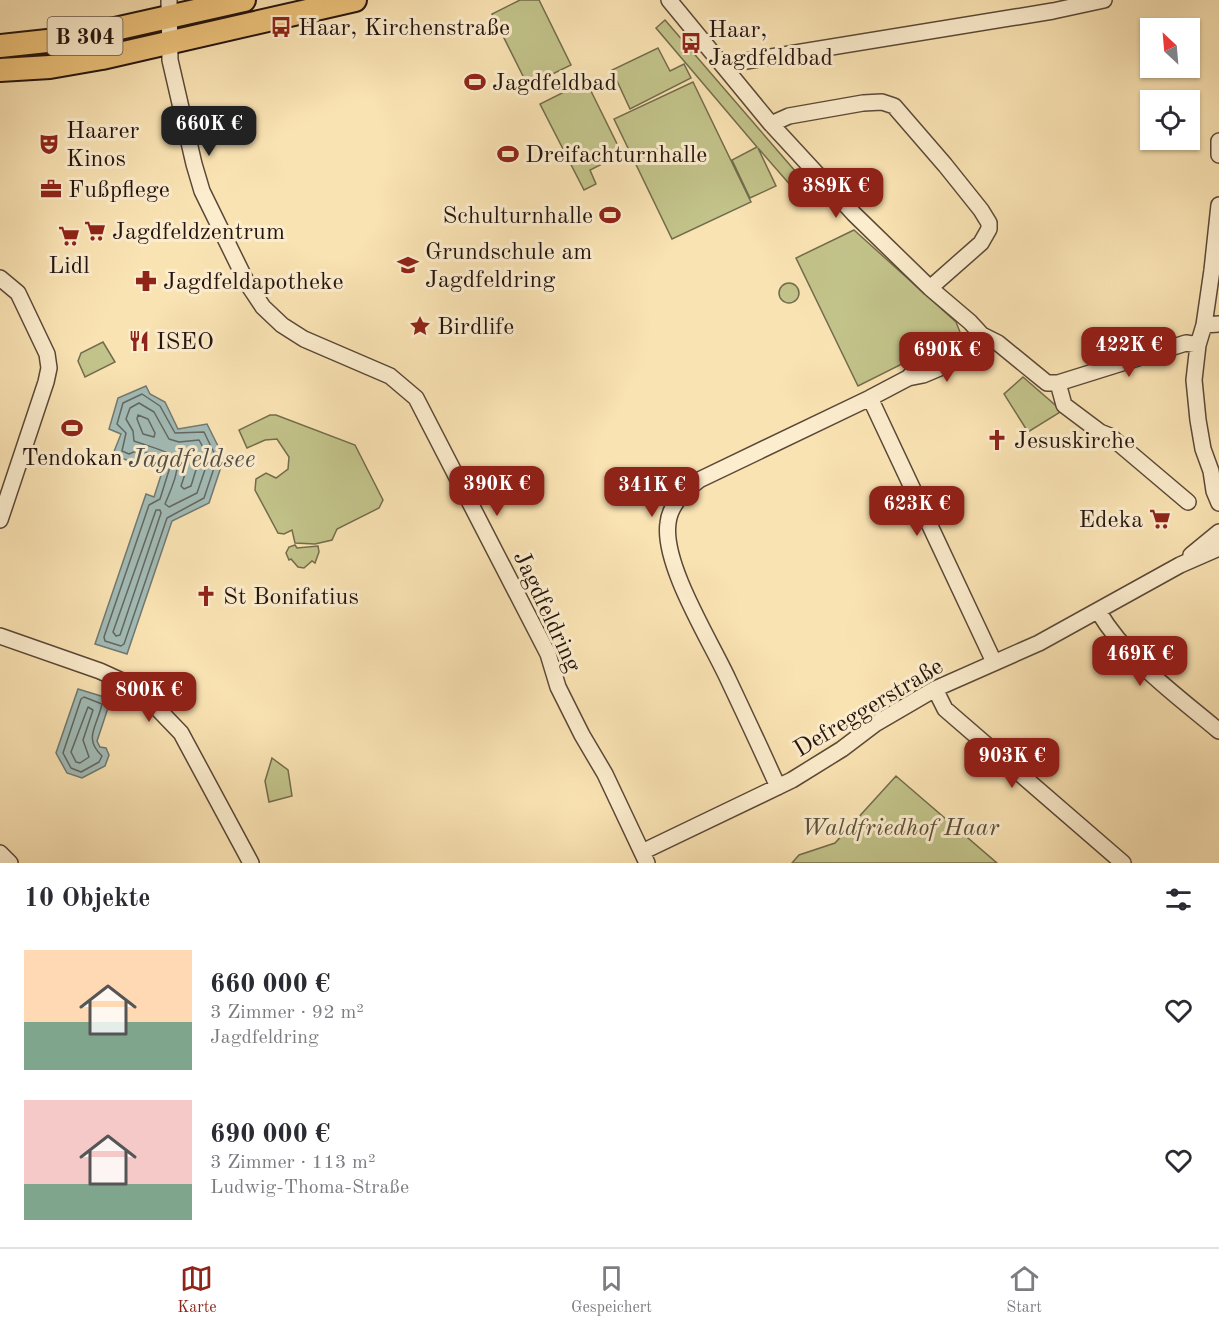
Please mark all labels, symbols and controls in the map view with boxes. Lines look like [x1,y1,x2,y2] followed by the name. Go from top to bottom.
[269,15,293,39] bus stop icon: Haar, Kirchenstraße
[48,17,122,55] road number: B 304
[298,17,510,41] place label: Haar, Kirchenstraße
[1140,18,1200,78] north arrow
[1140,18,1200,150] map controls
[708,19,833,71] place label: Haar, Jagdfeldbad
[679,31,703,55] bus stop icon: Haar, Jagdfeldbad
[463,70,487,94] sports icon: Jagdfeldbad
[492,72,617,96] place label: Jagdfeldbad
[1140,90,1200,150] button: locate
[160,106,258,157] pin: 660K €
[175,115,243,135] text: 660K €
[66,120,140,172] place label: Haarer Kinos
[37,132,61,156] theatre icon: Haarer Kinos
[496,142,520,166] sports icon: Dreifachturnhalle
[525,144,707,168] place label: Dreifachturnhalle
[787,168,885,219] pin: 389K €
[39,177,63,201] office icon: Fußpflege
[802,177,870,197] text: 389K €
[68,179,170,203] place label: Fußpflege
[598,203,622,227] sports icon: Schulturnhalle
[442,205,593,229] place label: Schulturnhalle
[83,219,107,243] supermarket icon: Jagdfeldzentrum
[112,221,285,245] place label: Jagdfeldzentrum
[57,224,81,248] supermarket icon: Lidl
[425,241,592,293] place label: Grundschule am Jagdfeldring
[396,253,420,277] school or university icon: Grundschule am Jagdfeldring
[48,255,90,279] place label: Lidl
[134,269,158,293] pharmacy icon: Jagdfeldapotheke
[163,271,343,295] place label: Jagdfeldapotheke
[408,314,432,338] place icon: Birdlife
[437,316,514,340] place label: Birdlife
[1080,327,1178,378] pin: 422K €
[127,329,151,353] restaurant icon: ISEO
[156,331,214,355] place label: ISEO
[898,332,996,383] pin: 690K €
[1095,336,1163,356] text: 422K €
[913,341,981,361] text: 690K €
[60,416,84,440] sports icon: Tendokan
[985,428,1009,452] church icon: Jesuskirche
[1014,430,1135,454] place label: Jesuskirche
[21,447,123,471] place label: Tendokan
[129,447,255,473] water label: Jagdfeldsee
[448,466,546,517] pin: 390K €
[603,467,701,518] pin: 341K €
[463,475,531,495] text: 390K €
[618,476,686,496] text: 341K €
[868,486,966,537] pin: 623K €
[883,495,951,515] text: 623K €
[1148,507,1172,531] supermarket icon: Edeka
[1079,509,1143,533] place label: Edeka
[508,548,585,676] street label: Jagdfeldring
[194,584,218,608] church icon: St Bonifatius
[223,586,359,610] place label: St Bonifatius
[1091,636,1189,687] pin: 469K €
[1106,645,1174,665] text: 469K €
[790,655,948,763] street label: Defreggerstraße
[100,672,198,723] pin: 800K €
[115,681,183,701] text: 800K €
[963,738,1061,789] pin: 903K €
[978,747,1046,767] text: 903K €
[801,817,1000,841] park label: Waldfriedhof Haar
[1162,883,1195,916] icon: filters
[24,886,151,912] text: 10 Objekte
[210,972,330,998] text: 660 000 €
[72,974,144,1046] icon: home
[1162,994,1195,1027] icon: heart
[210,1003,364,1023] text: 3 Zimmer · 92 m²
[210,1028,319,1048] text: Jagdfeldring
[210,1122,330,1148] text: 690 000 €
[72,1124,144,1196] icon: home
[1162,1144,1195,1177] icon: heart
[210,1153,375,1173] text: 3 Zimmer · 113 m²
[210,1178,409,1198] text: Ludwig-Thoma-Straße
[177,1262,217,1318] tab: Karte
[571,1262,652,1318] tab: Gespeichert
[1006,1262,1042,1318] tab: Start

